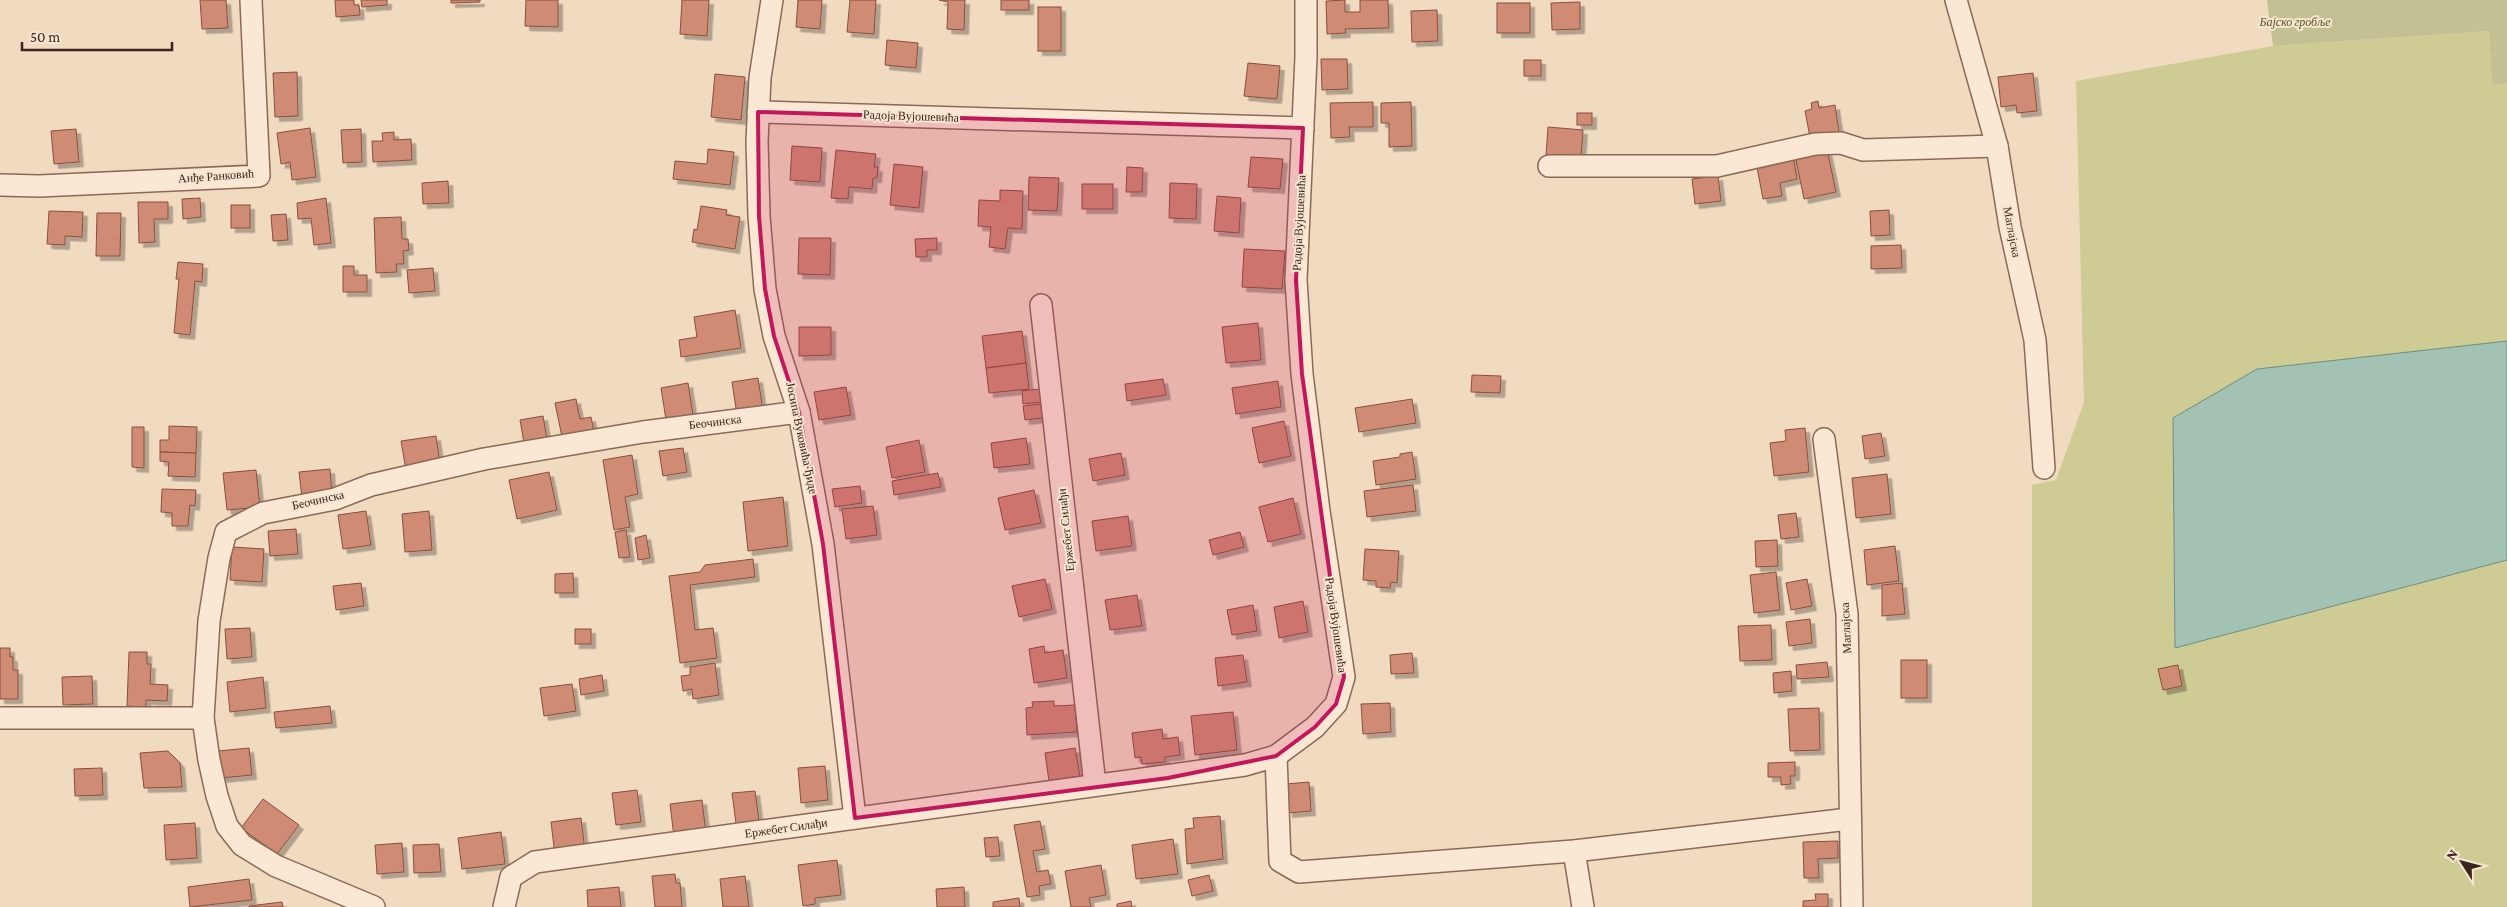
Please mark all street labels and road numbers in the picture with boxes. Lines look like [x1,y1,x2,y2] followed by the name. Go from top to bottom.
[863,107,960,125] street label: Радоја Вујошевића
[178,166,254,186] street label: Анђе Ранковић
[1289,174,1309,271] street label: Радоја Вујошевића
[2000,206,2024,259] street label: Маглајска
[783,381,821,495] street label: Јосипа Вуковића Ђиде
[688,412,743,432] street label: Беочинска
[291,487,346,513] street label: Беочинска
[1055,487,1077,572] street label: Ержебет Силађи
[1322,576,1350,674] street label: Радоја Вујошевића
[1838,601,1854,654] street label: Маглајска
[744,815,829,841] street label: Ержебет Силађи

